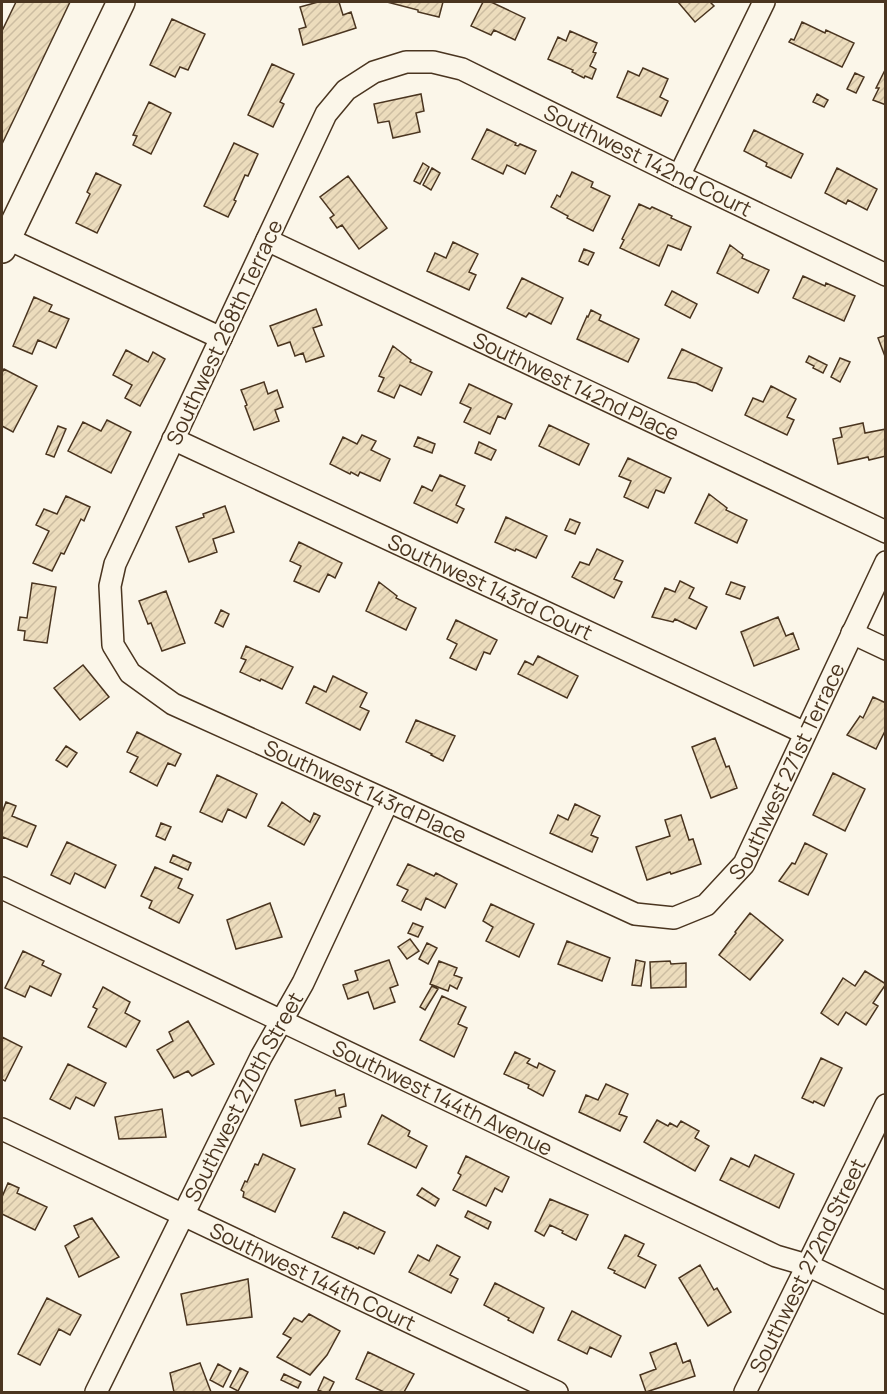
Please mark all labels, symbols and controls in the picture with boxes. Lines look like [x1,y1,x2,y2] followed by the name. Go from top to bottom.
[539,97,757,223] street label: Southwest 142nd Court
[159,215,289,449] street label: Southwest 268th Terrace
[469,325,684,447] street label: Southwest 142nd Place
[384,527,597,646] street label: Southwest 143rd Court
[722,658,851,886] street label: Southwest 271st Terrace
[260,733,471,849] street label: Southwest 143rd Place
[178,987,309,1206] street label: Southwest 270th Street
[328,1033,557,1162] street label: Southwest 144th Avenue
[743,1153,872,1377] street label: Southwest 272nd Street
[205,1216,420,1337] street label: Southwest 144th Court

